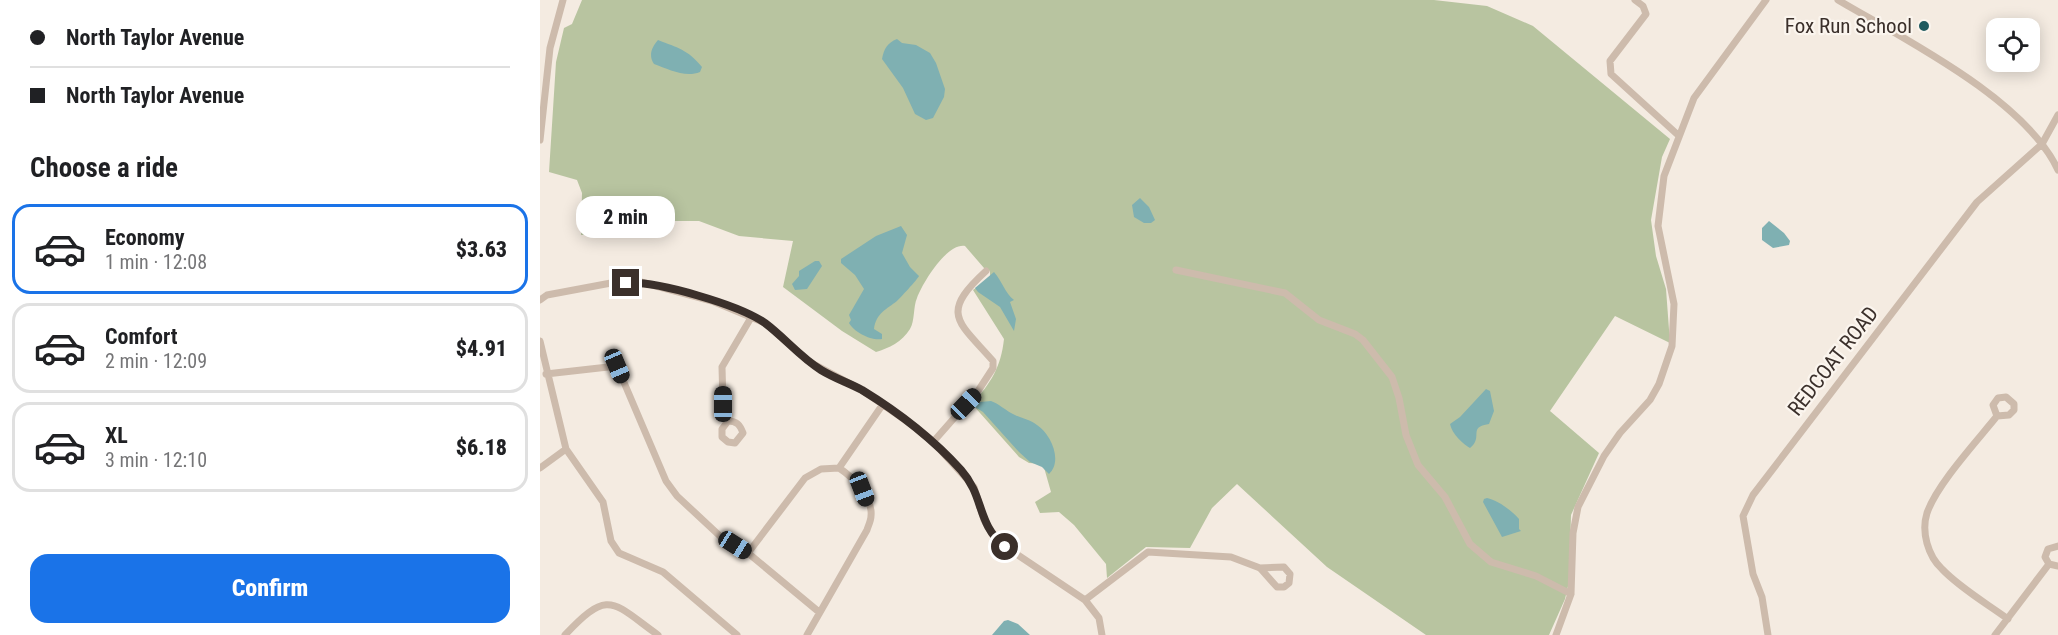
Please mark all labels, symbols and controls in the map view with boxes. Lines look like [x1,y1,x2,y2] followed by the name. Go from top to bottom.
[1785,14,1912,38] place label: Fox Run School
[1986,18,2040,72] map controls
[1986,18,2040,72] button: locate
[1917,19,1931,33] marker: Fox Run School
[66,25,244,50] text: North Taylor Avenue
[66,83,244,108] text: North Taylor Avenue
[30,152,178,184] text: Choose a ride
[576,196,676,238] callout: 2 min
[603,205,648,229] text: 2 min
[33,222,87,276] icon: car
[105,225,185,250] text: Economy
[456,237,507,262] text: $3.63
[105,250,207,274] text: 1 min · 12:08
[612,269,639,296] route end
[1783,302,1883,420] street label: REDCOAT ROAD
[33,321,87,375] icon: car
[105,324,178,349] text: Comfort
[456,336,507,361] text: $4.91
[602,346,632,386] car
[105,349,207,373] text: 2 min · 12:09
[947,385,985,423] car
[714,386,732,422] car
[33,420,87,474] icon: car
[105,423,128,448] text: XL
[456,435,507,460] text: $6.18
[105,448,207,472] text: 3 min · 12:10
[847,469,877,509] car
[715,528,755,562] car
[991,533,1018,560] route start
[30,554,510,623] button: Confirm

